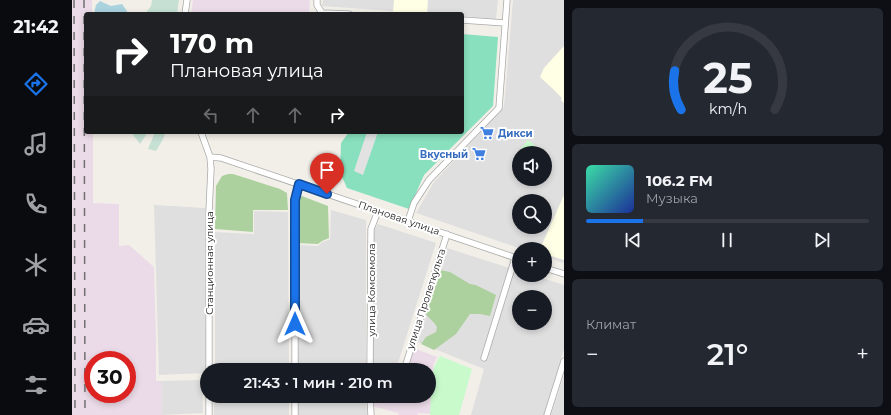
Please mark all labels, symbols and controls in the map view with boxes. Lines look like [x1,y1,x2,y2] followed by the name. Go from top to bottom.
[13,16,59,38] text: 21:42
[170,26,254,60] text: 170 m
[104,28,156,80] icon: right
[703,53,752,103] text: 25
[170,60,324,82] text: Плановая улица
[22,70,50,98] icon: directions
[708,99,747,117] text: km/h
[200,104,222,126] icon: left
[242,104,264,126] icon: ahead
[284,104,306,126] icon: ahead
[326,104,348,126] icon: right
[479,125,495,141] supermarket icon: Дикси
[498,127,533,140] place label: Дикси
[22,130,50,158] icon: music
[471,146,487,162] supermarket icon: Вкусный
[512,146,552,330] map controls
[512,146,552,186] button: sound
[420,148,468,161] place label: Вкусный
[310,153,344,194] pin
[316,159,338,181] icon: arrive
[646,171,713,190] text: 106.2 FM
[22,190,50,218] icon: phone
[646,190,698,206] text: Музыка
[512,194,552,234] button: search
[357,198,441,238] street label: Плановая улица
[203,211,216,315] street label: Станционная улица
[622,229,644,251] icon: previous
[716,229,738,251] icon: pause
[811,229,833,251] icon: next
[512,242,552,282] button: +
[365,243,378,338] street label: улица Комсомола
[403,247,448,352] street label: улица Пролеткульта
[22,251,50,279] icon: climate
[512,290,552,330] button: −
[274,303,316,345] position arrow
[22,311,50,339] icon: car
[586,316,636,332] text: Климат
[707,336,748,373] text: 21°
[586,341,599,368] text: −
[856,341,869,368] text: +
[84,351,136,403] speed limit sign: 30
[22,371,50,399] icon: filters
[243,373,393,392] text: 21:43 · 1 мин · 210 m

